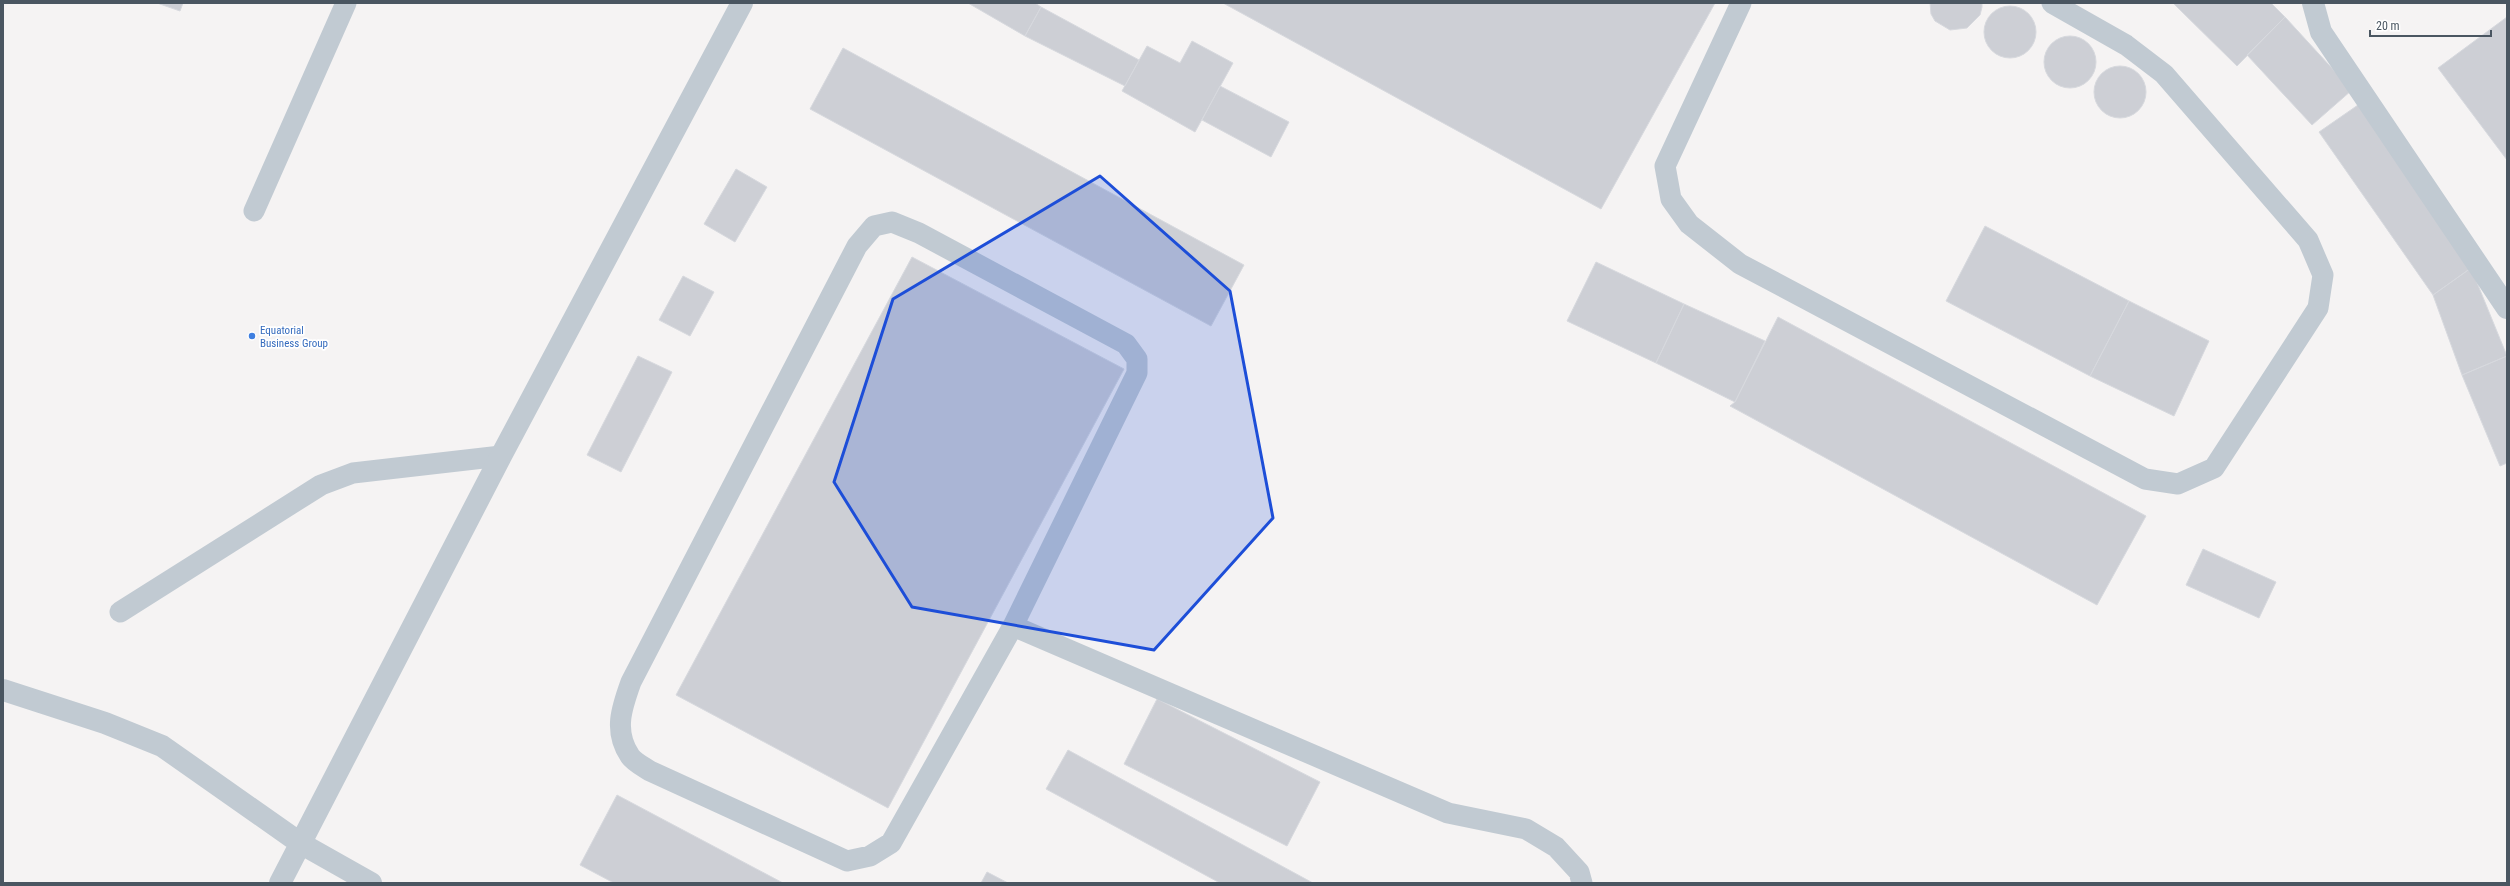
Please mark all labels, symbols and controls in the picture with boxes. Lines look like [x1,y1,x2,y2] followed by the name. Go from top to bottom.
[2370,12,2491,38] scale bar
[2376,19,2400,33] text: 20 m
[260,324,328,350] place label: Equatorial Business Group
[247,331,257,341] marker: Equatorial Business Group

